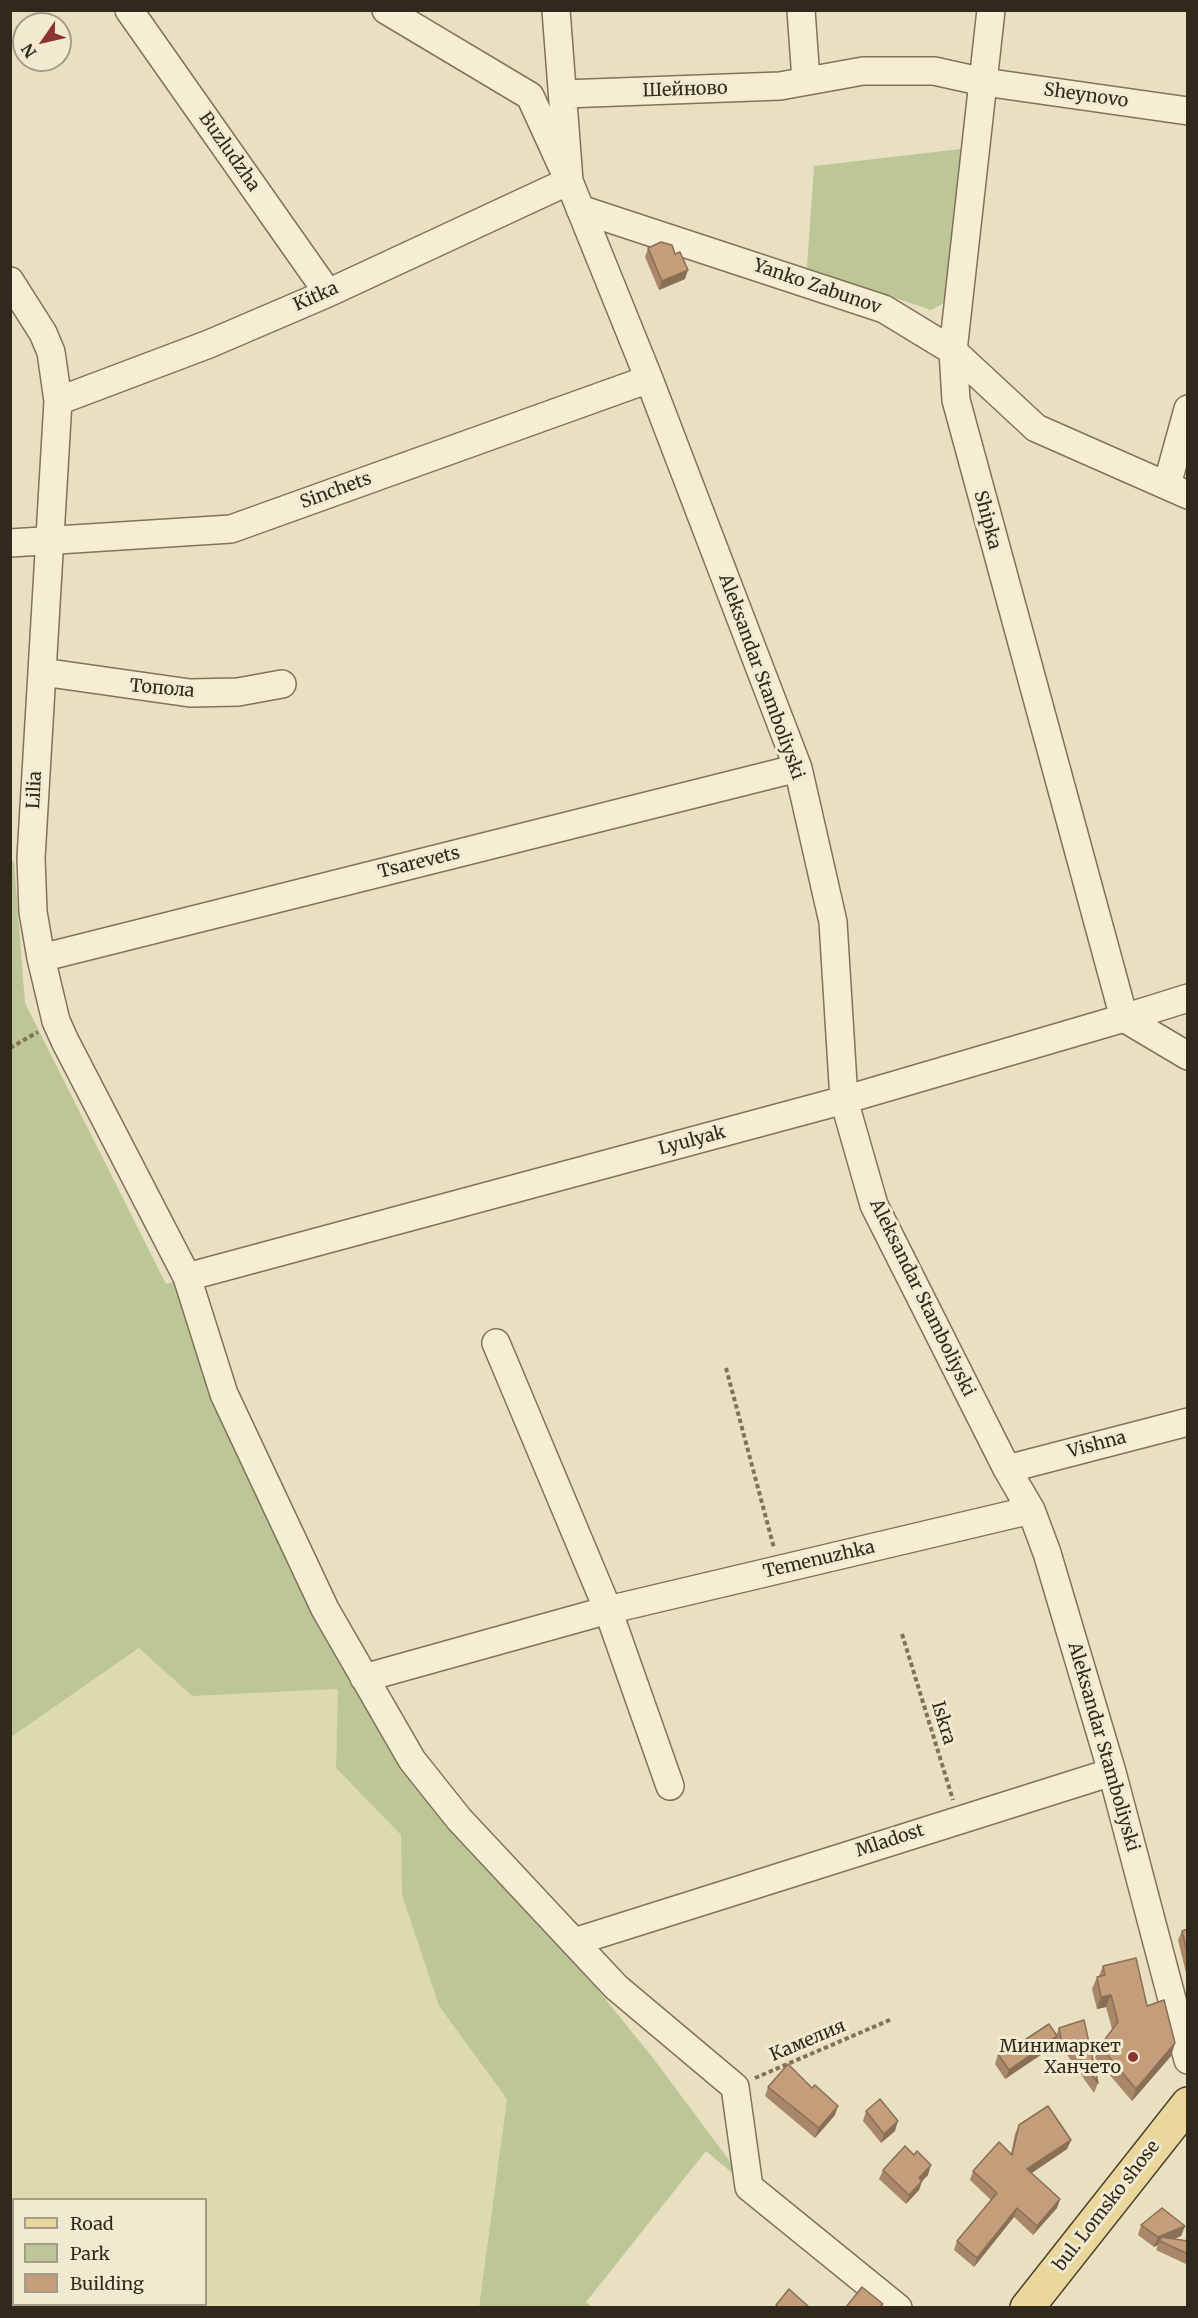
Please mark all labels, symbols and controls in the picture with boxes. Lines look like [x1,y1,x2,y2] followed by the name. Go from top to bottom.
[12,12,72,72] north arrow
[17,40,41,62] text: N
[642,78,728,102] street label: Шейново
[1042,79,1130,113] street label: Sheynovo
[194,108,264,196] street label: Buzludzha
[750,255,884,319] street label: Yanko Zabunov
[290,278,342,316] street label: Kitka
[297,468,375,514] street label: Sinchets
[969,488,1005,552] street label: Shipka
[714,571,808,783] street label: Aleksandar Stamboliyski
[129,675,195,703] street label: Топола
[23,771,47,809] street label: Lilia
[376,842,462,884] street label: Tsarevets
[656,1122,728,1160] street label: Lyulyak
[865,1196,979,1400] street label: Aleksandar Stamboliyski
[1065,1427,1129,1463] street label: Vishna
[761,1537,877,1583] street label: Temenuzhka
[1063,1640,1143,1854] street label: Aleksandar Stamboliyski
[926,1699,960,1747] street label: Iskra
[853,1820,927,1862] street label: Mladost
[767,2015,849,2067] street label: Камелия
[1000,2036,1121,2078] place label: Минимаркет Ханчето
[1126,2050,1140,2064] marker: Минимаркет Ханчето
[1049,2137,1165,2275] street label: bul. Lomsko shose
[12,2198,207,2306] legend
[70,2212,114,2235] text: Road
[70,2242,110,2265] text: Park
[70,2272,144,2295] text: Building

